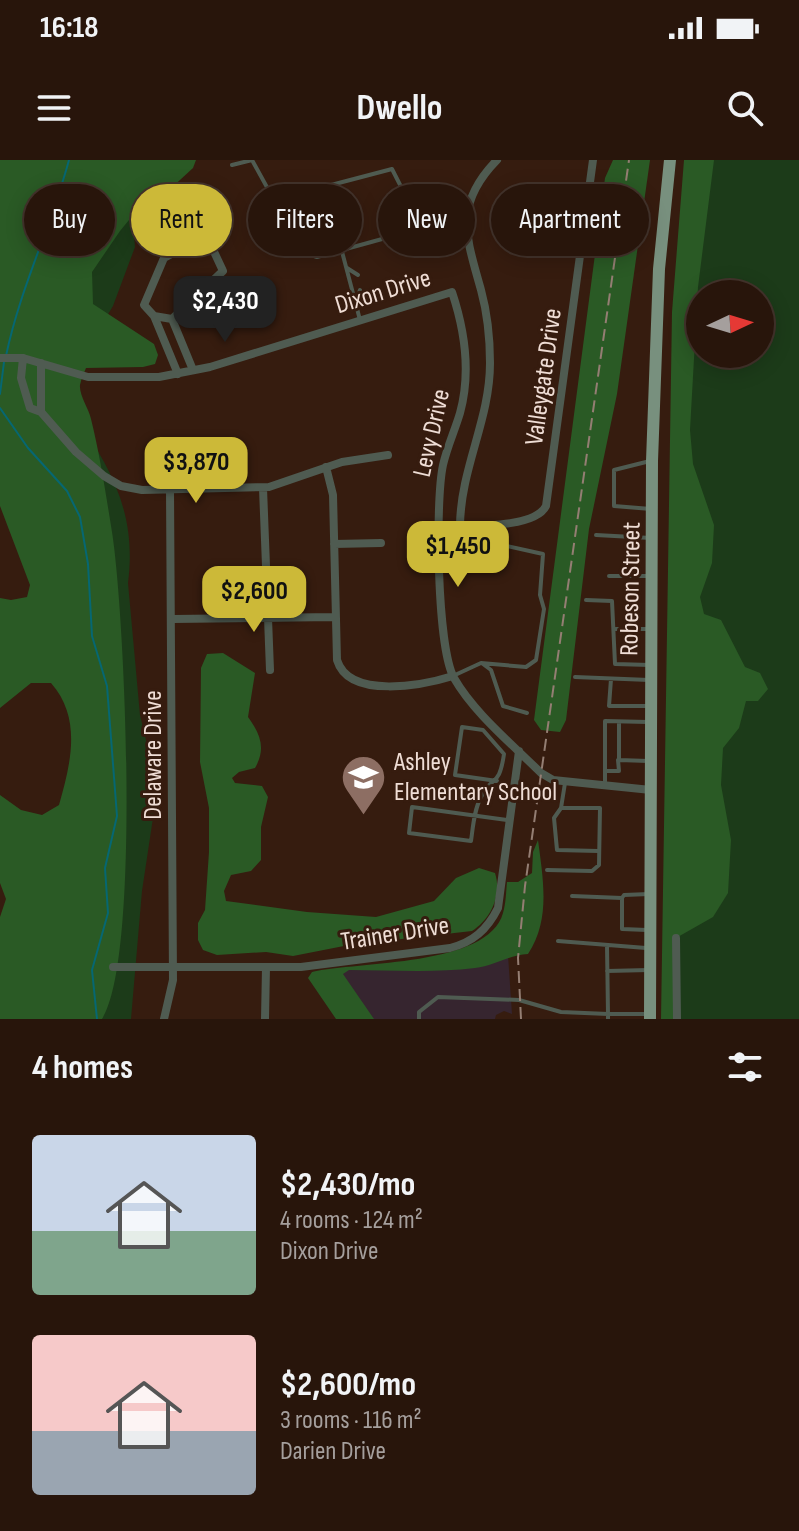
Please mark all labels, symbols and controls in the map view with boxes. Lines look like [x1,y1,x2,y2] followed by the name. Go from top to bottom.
[40,10,99,46] text: 16:18
[32,86,76,130] icon: menu
[723,86,767,130] icon: search
[357,87,442,130] text: Dwello
[24,184,115,256] chip: Buy
[131,184,232,256] chip: Rent
[248,184,362,256] chip: Filters
[378,184,475,256] chip: New
[491,184,649,256] chip: Apartment
[331,263,435,321] street label: Dixon Drive
[160,276,290,344] pin: $2,430
[686,280,774,368] north arrow
[686,280,774,368] map controls
[191,286,259,317] text: $2,430
[519,307,569,447] street label: Valleygate Drive
[407,386,457,480] street label: Levy Drive
[131,437,261,505] pin: $3,870
[163,447,229,478] text: $3,870
[393,521,523,589] pin: $1,450
[614,522,648,656] street label: Robeson Street
[425,531,491,562] text: $1,450
[189,566,319,634] pin: $2,600
[220,576,288,607] text: $2,600
[138,690,169,820] street label: Delaware Drive
[393,747,557,808] place label: Ashley Elementary School
[339,753,387,816] school or university icon: Ashley Elementary School
[339,910,451,958] street label: Trainer Drive
[723,1045,767,1089] icon: filters
[32,1047,133,1088] text: 4 homes
[280,1164,415,1205] text: $2,430/mo
[96,1167,192,1263] icon: home
[280,1205,423,1236] text: 4 rooms · 124 m²
[280,1236,378,1267] text: Dixon Drive
[280,1364,416,1405] text: $2,600/mo
[96,1367,192,1463] icon: home
[280,1405,422,1436] text: 3 rooms · 116 m²
[280,1436,386,1467] text: Darien Drive

